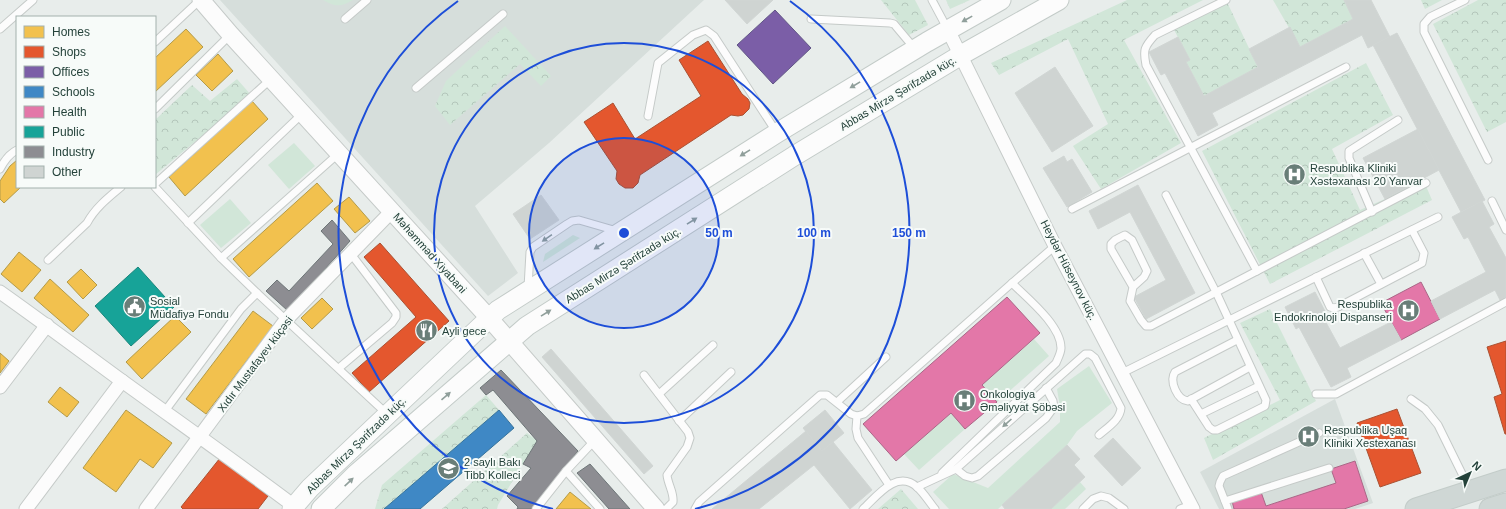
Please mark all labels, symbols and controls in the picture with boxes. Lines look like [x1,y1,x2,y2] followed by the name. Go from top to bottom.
[16,16,156,188] legend
[961,16,973,22] one-way arrow
[52,25,90,39] text: Homes
[52,45,86,59] text: Shops
[838,53,958,133] street label: Abbas Mirzə Şərifzadə küç.
[52,65,89,79] text: Offices
[849,82,861,89] one-way arrow
[52,85,95,99] text: Schools
[52,105,87,119] text: Health
[52,125,85,139] text: Public
[52,145,95,159] text: Industry
[739,150,750,157] one-way arrow
[1281,161,1307,187] hospital icon: Respublika Kliniki Xəstəxanası 20 Yanvar
[1310,162,1423,187] place label: Respublika Kliniki Xəstəxanası 20 Yanvar
[52,165,82,179] text: Other
[391,211,469,295] street label: Məhəmməd Xiyabani
[687,217,697,225] one-way arrow
[1039,218,1099,322] street label: Heydər Hüseynov küç.
[563,224,683,306] street label: Abbas Mirzə Şərifzadə küç.
[617,226,631,240] centre of rings
[705,226,733,240] text: 50 m
[797,226,831,240] text: 100 m
[892,226,926,240] text: 150 m
[541,234,552,242] one-way arrow
[593,242,605,249] one-way arrow
[122,294,148,320] public building icon: Sosial Müdafiyə Fondu
[150,295,229,320] place label: Sosial Müdafiyə Fondu
[1395,297,1421,323] hospital icon: Respublika Endokrinoloji Dispanseri
[1274,298,1393,323] place label: Respublika Endokrinoloji Dispanseri
[541,309,551,317] one-way arrow
[215,314,295,414] street label: Xıdır Mustafayev küçəsi
[414,318,440,344] restaurant icon: Ayli gece
[442,325,486,337] place label: Ayli gece
[952,387,978,413] hospital icon: Onkologiya Əməliyyat Şöbəsi
[980,388,1065,413] place label: Onkologiya Əməliyyat Şöbəsi
[441,391,451,400] one-way arrow
[304,394,408,496] street label: Abbas Mirzə Şərifzadə küç.
[1002,418,1011,427] one-way arrow
[1295,423,1321,449] hospital icon: Respublika Uşaq Kliniki Xestexanası
[1324,424,1416,449] place label: Respublika Uşaq Kliniki Xestexanası
[1450,453,1490,493] north arrow
[436,455,462,481] school or university icon: 2 saylı Bakı Tibb Kolleci
[464,456,521,481] place label: 2 saylı Bakı Tibb Kolleci
[1470,459,1484,473] text: N
[344,477,354,486] one-way arrow

